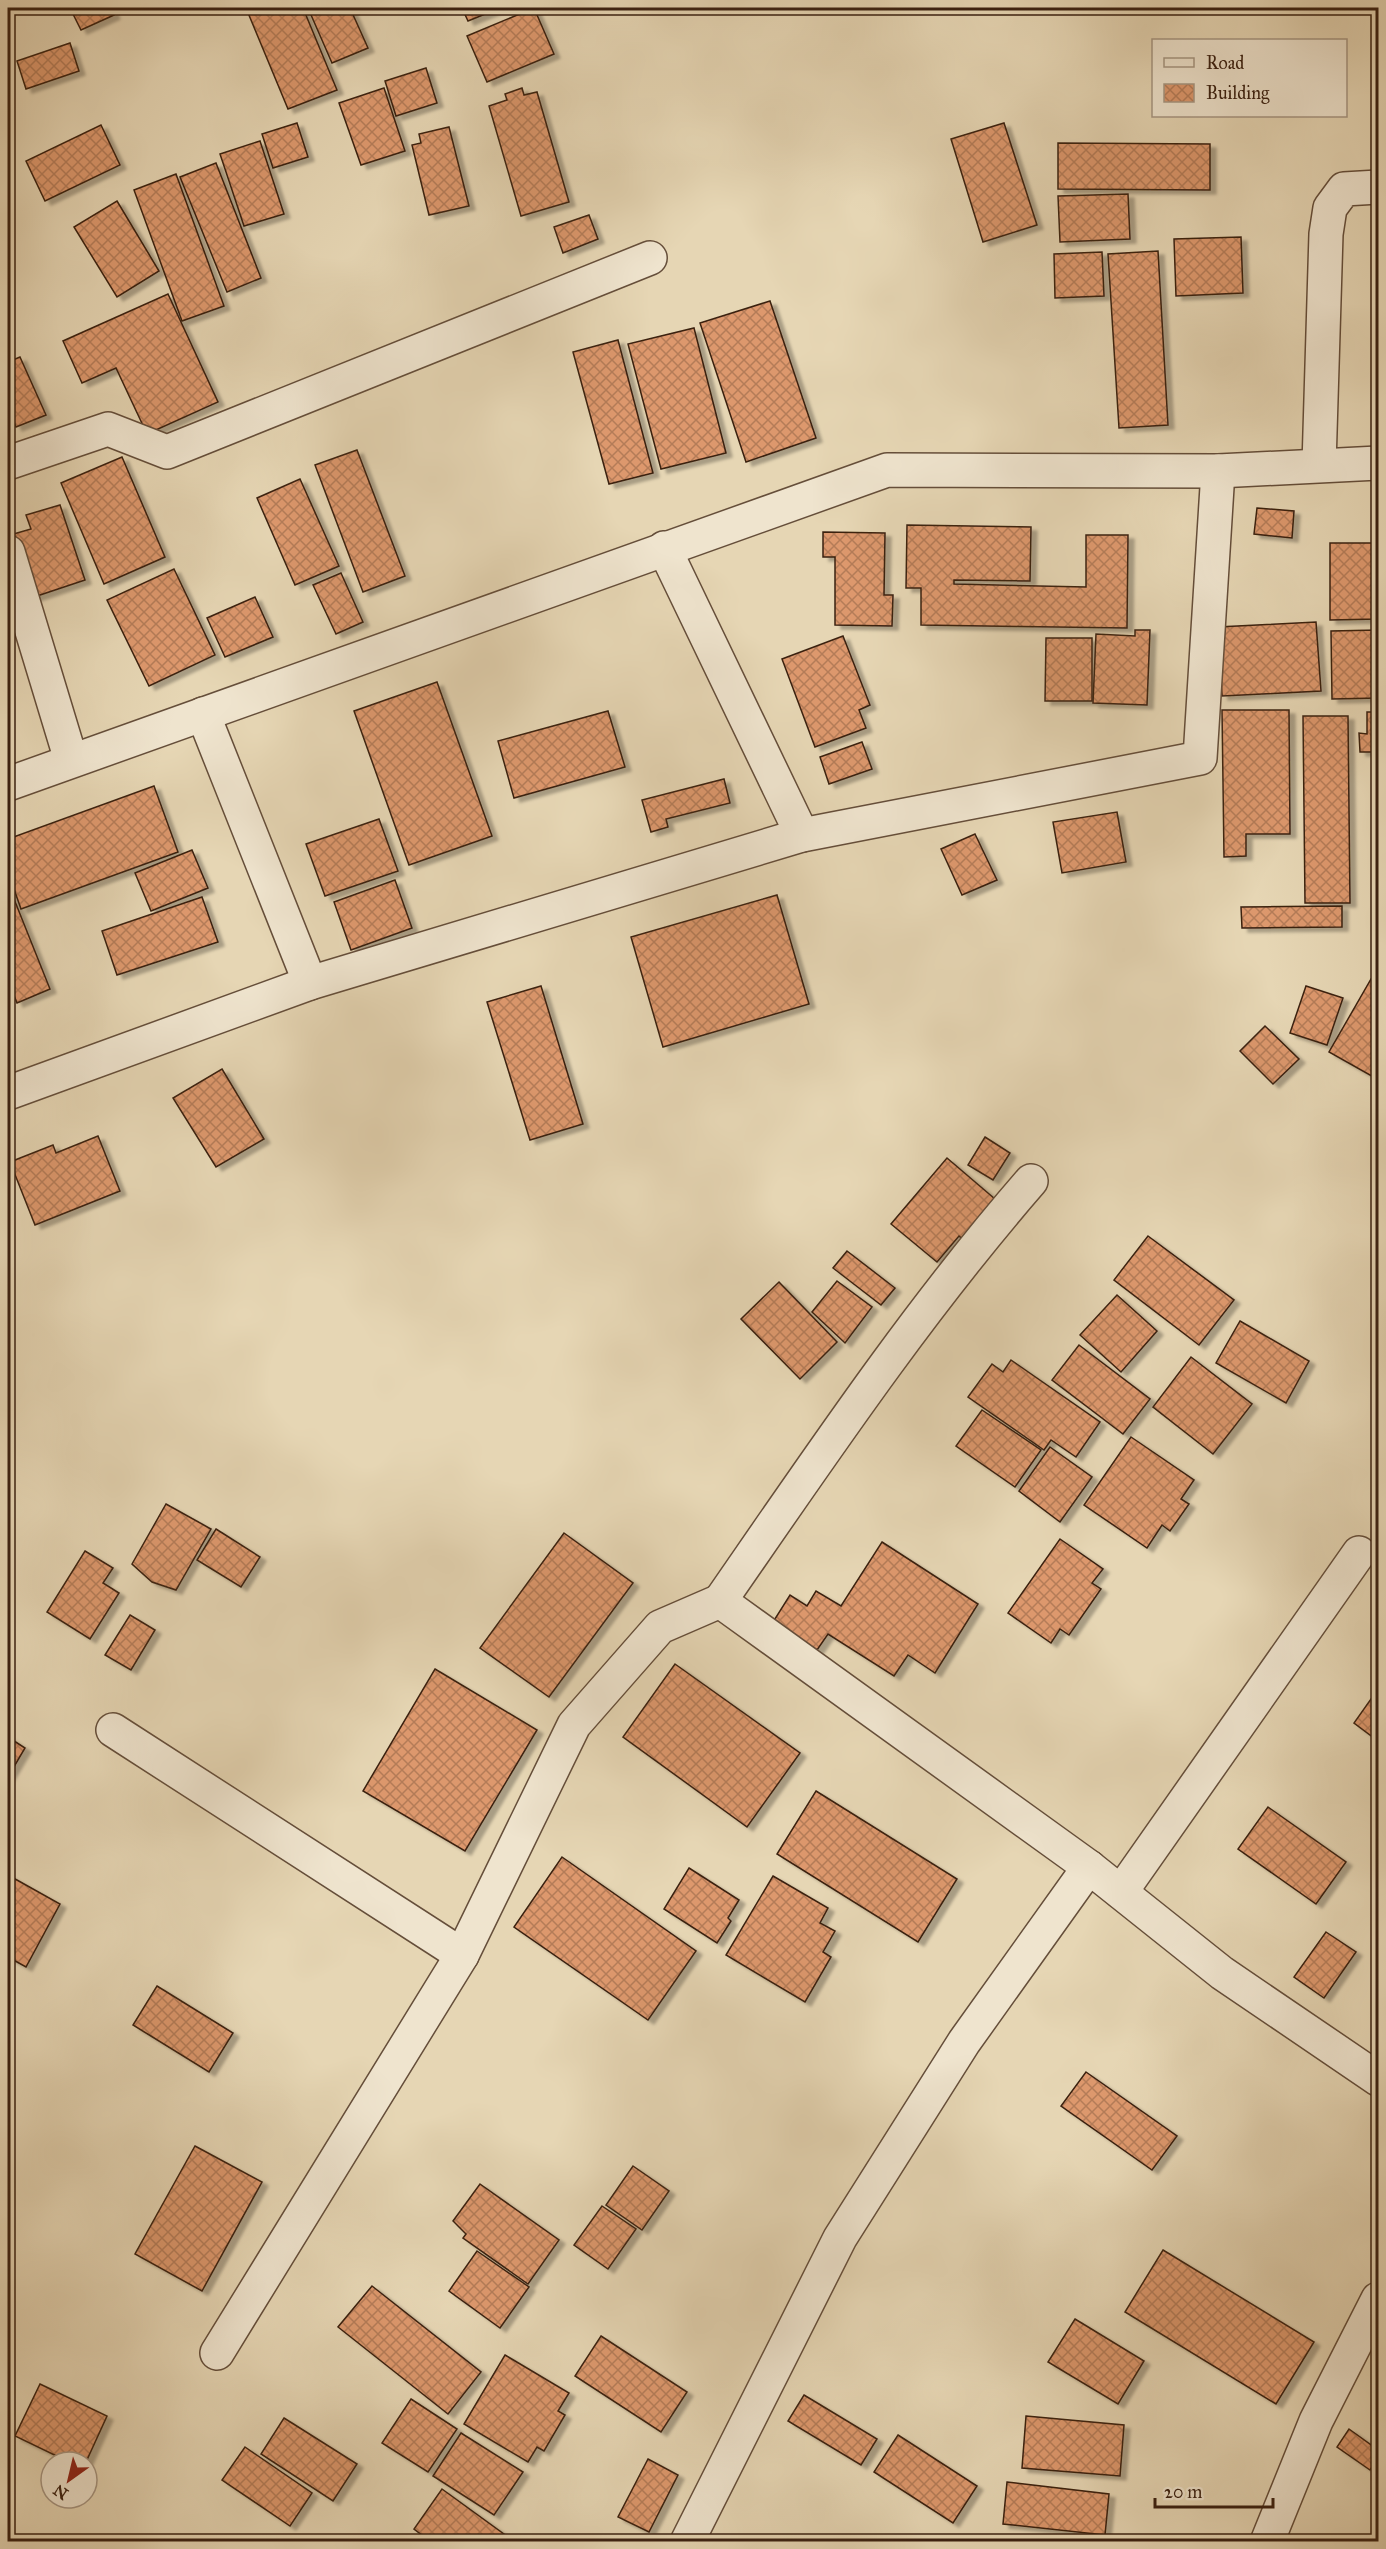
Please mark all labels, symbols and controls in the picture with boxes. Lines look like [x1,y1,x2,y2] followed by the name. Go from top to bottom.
[1152,39,1347,117] legend
[1206,52,1244,74] text: Road
[1206,82,1270,105] text: Building
[39,2450,99,2510] north arrow
[1155,2471,1274,2509] scale bar
[50,2480,72,2504] text: N
[1164,2481,1202,2503] text: 20 m

